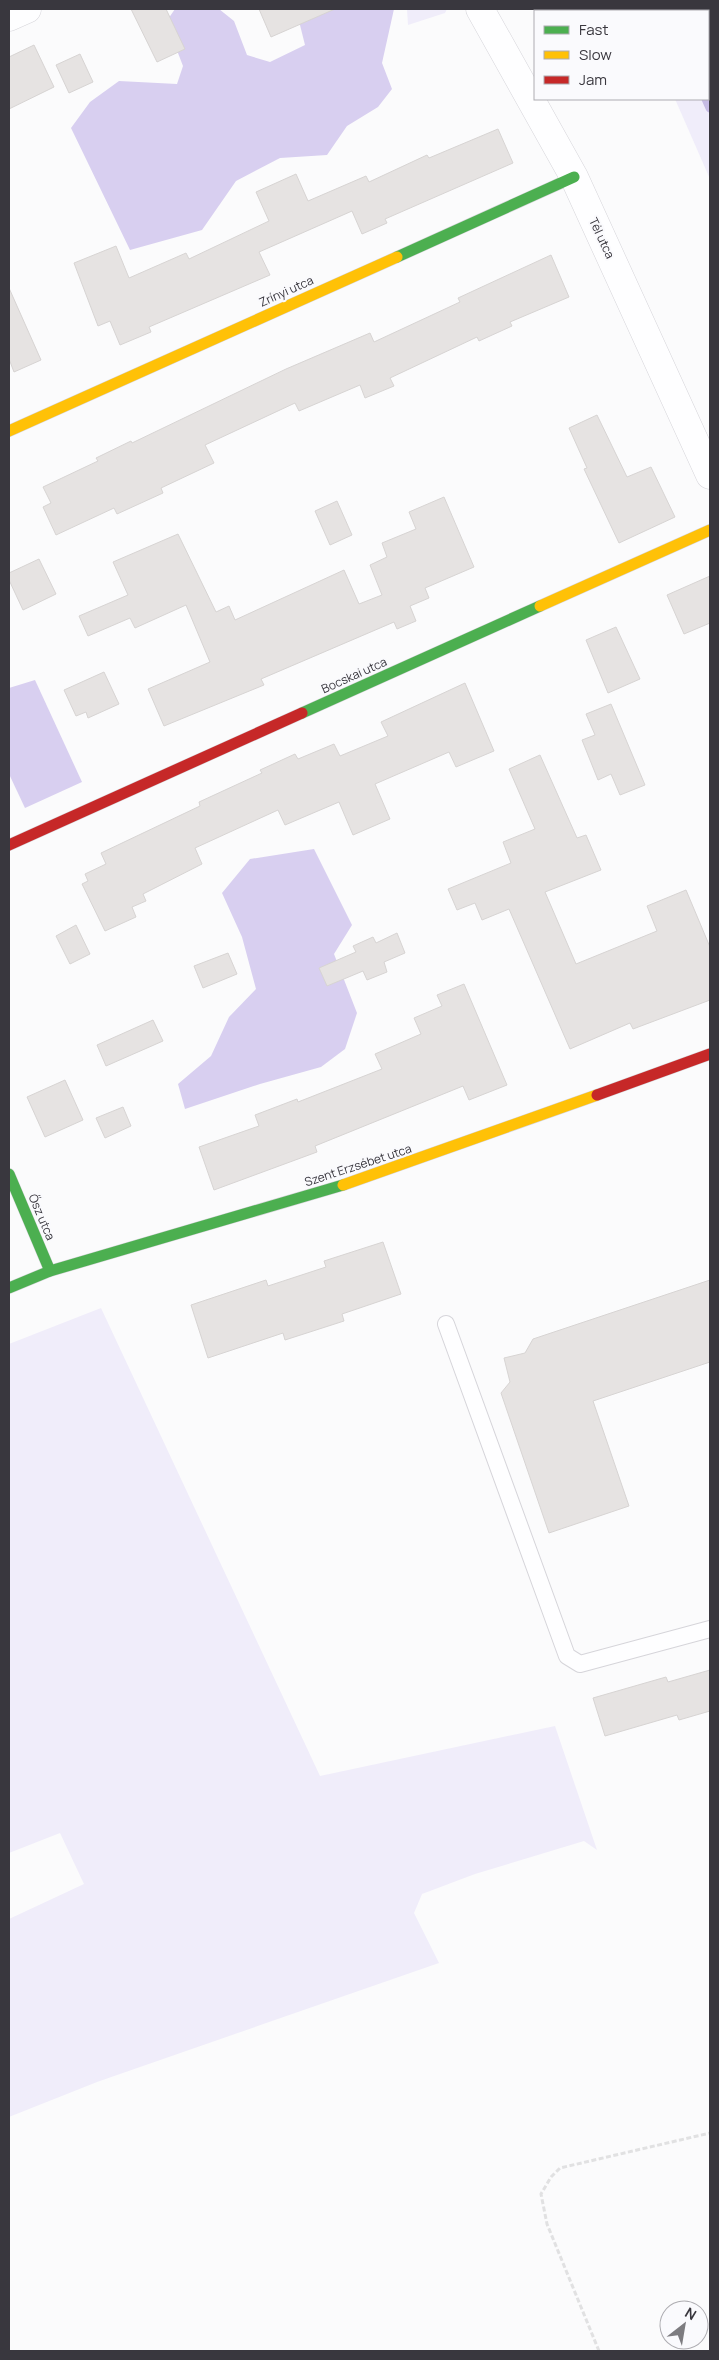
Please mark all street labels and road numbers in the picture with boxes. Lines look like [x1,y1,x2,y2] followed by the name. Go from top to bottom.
[585,215,619,261] street label: Tél utca
[256,271,316,311] street label: Zrínyi utca
[318,653,390,697] street label: Bocskai utca
[302,1140,414,1190] street label: Szent Erzsébet utca
[25,1191,59,1243] street label: Ősz utca

